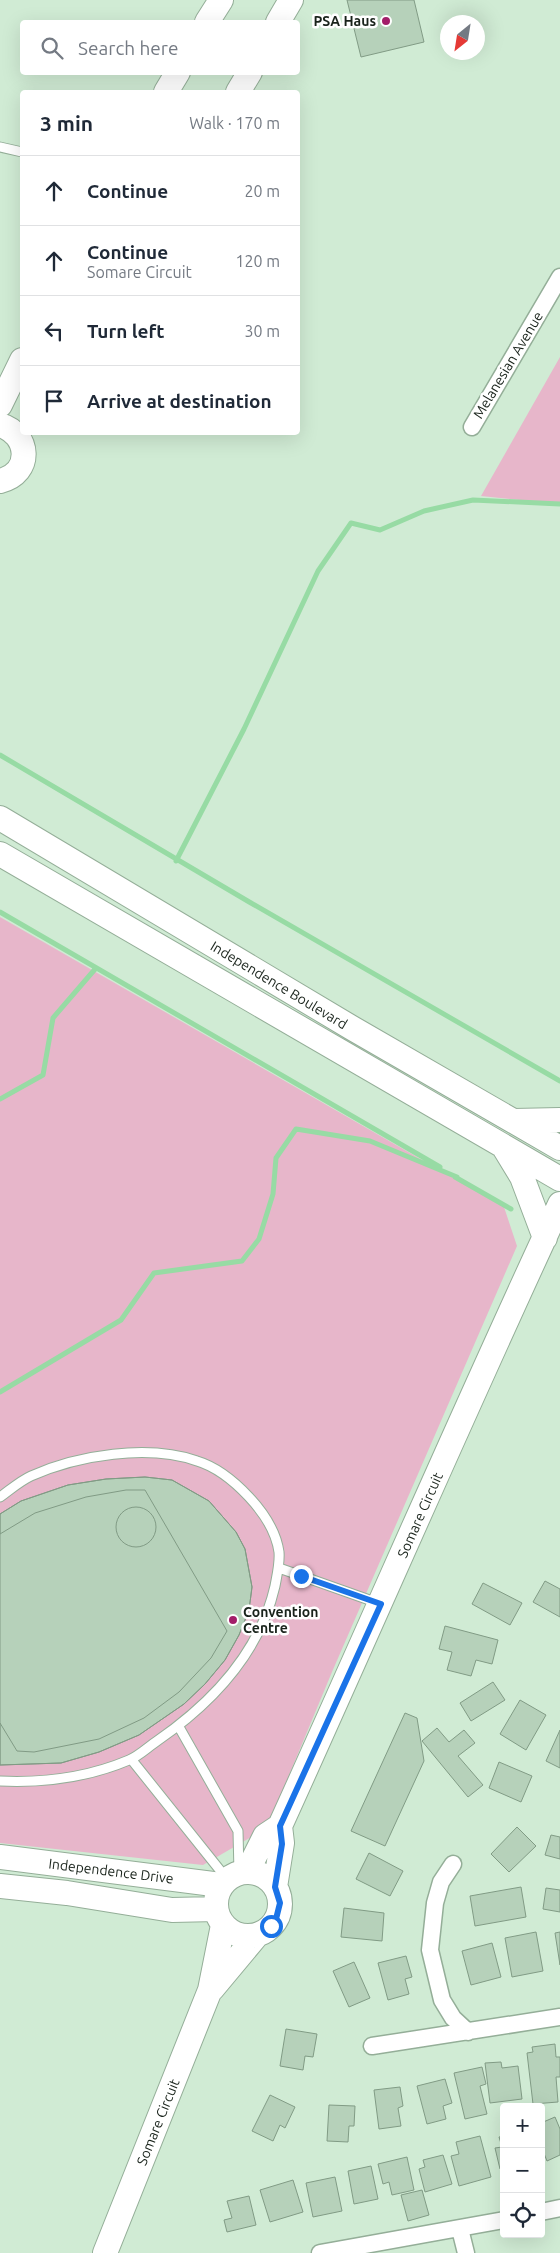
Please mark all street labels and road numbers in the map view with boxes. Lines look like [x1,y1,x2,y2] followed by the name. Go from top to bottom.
[470,309,546,421] street label: Melanesian Avenue
[208,938,350,1032] street label: Independence Boulevard
[394,1469,446,1560] street label: Somare Circuit
[48,1855,174,1887] street label: Independence Drive
[133,2076,183,2168] street label: Somare Circuit

